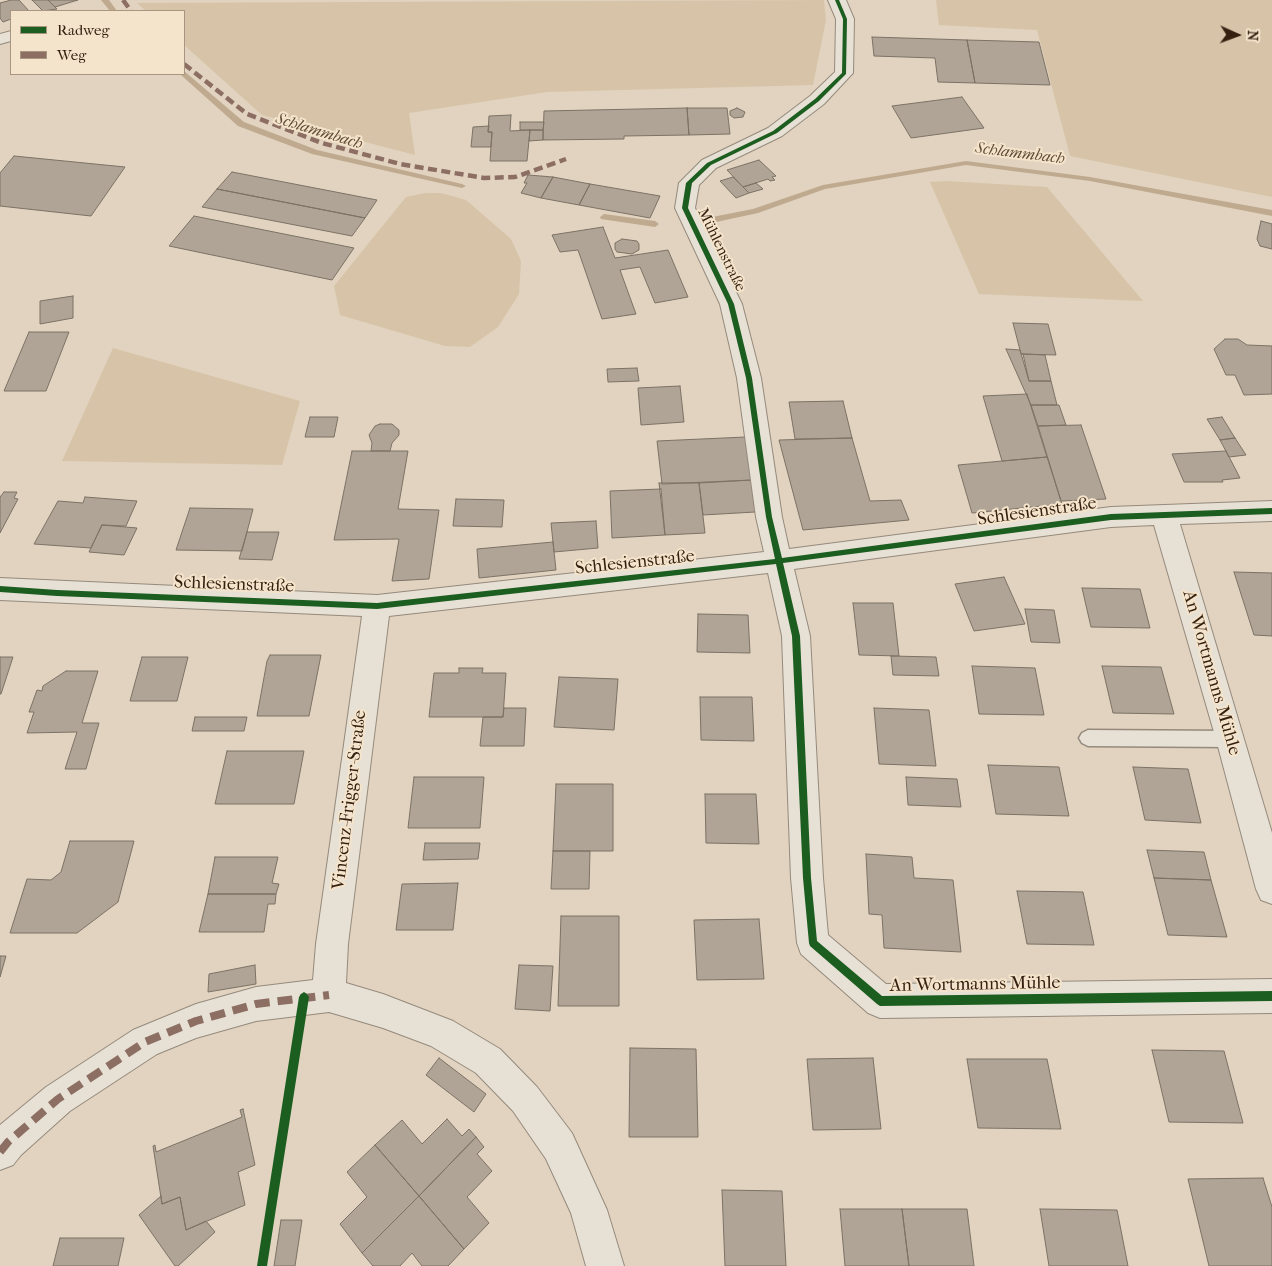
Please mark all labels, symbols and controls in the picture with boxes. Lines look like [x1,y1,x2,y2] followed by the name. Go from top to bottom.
[10,10,185,75] legend
[1212,10,1262,60] north arrow
[57,21,109,39] text: Radweg
[1244,30,1261,41] text: N
[57,46,86,64] text: Weg
[273,110,365,154] water label: Schlammbach
[974,139,1066,169] water label: Schlammbach
[693,205,749,295] street label: Mühlenstraße
[976,493,1098,531] street label: Schlesienstraße
[574,546,696,580] street label: Schlesienstraße
[174,572,294,598] street label: Schlesienstraße
[1177,588,1245,758] street label: An Wortmanns Mühle
[328,709,372,891] street label: Vincenz-Frigger-Straße
[890,973,1060,997] street label: An Wortmanns Mühle

